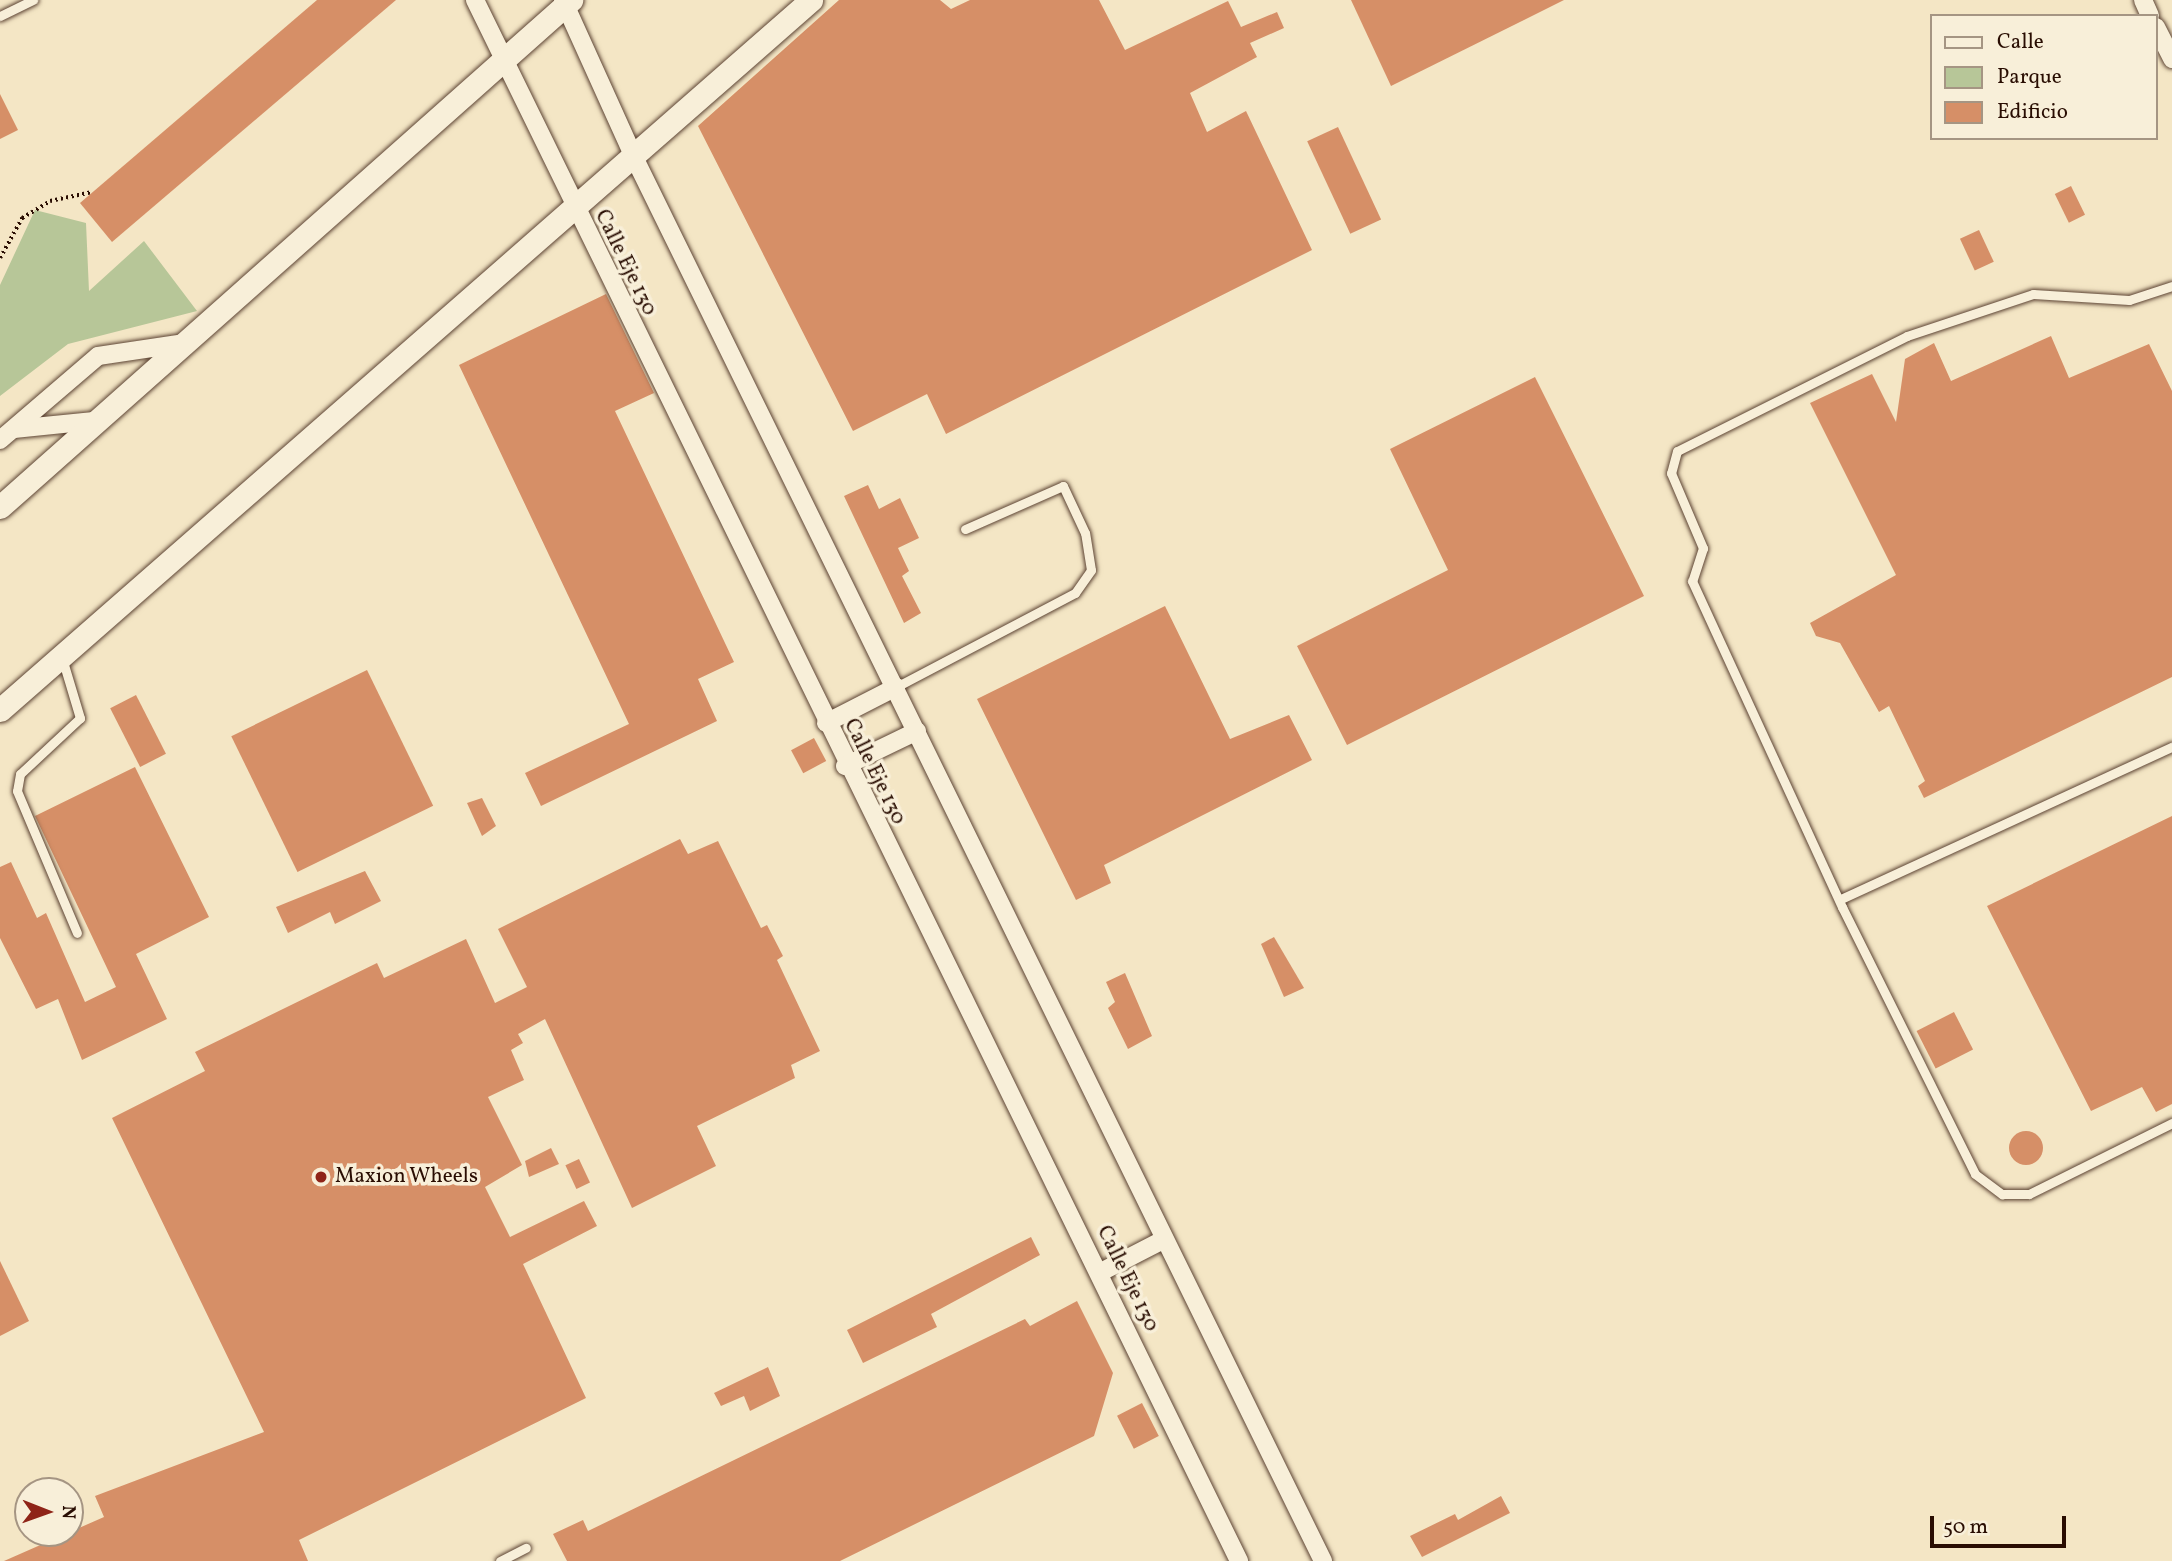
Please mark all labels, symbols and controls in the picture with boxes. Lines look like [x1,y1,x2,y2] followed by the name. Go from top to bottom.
[1930,14,2158,140] legend
[1997,28,2044,57] text: Calle
[1997,63,2062,92] text: Parque
[1997,98,2068,127] text: Edificio
[589,206,661,320] street label: Calle Eje 130
[838,715,910,829] street label: Calle Eje 130
[335,1164,479,1190] place label: Maxion Wheels
[313,1169,329,1185] marker: Maxion Wheels
[1091,1222,1163,1336] street label: Calle Eje 130
[14,1477,84,1547] north arrow
[1934,1502,2070,1546] scale bar
[55,1505,81,1519] text: N
[1943,1513,1988,1542] text: 50 m

